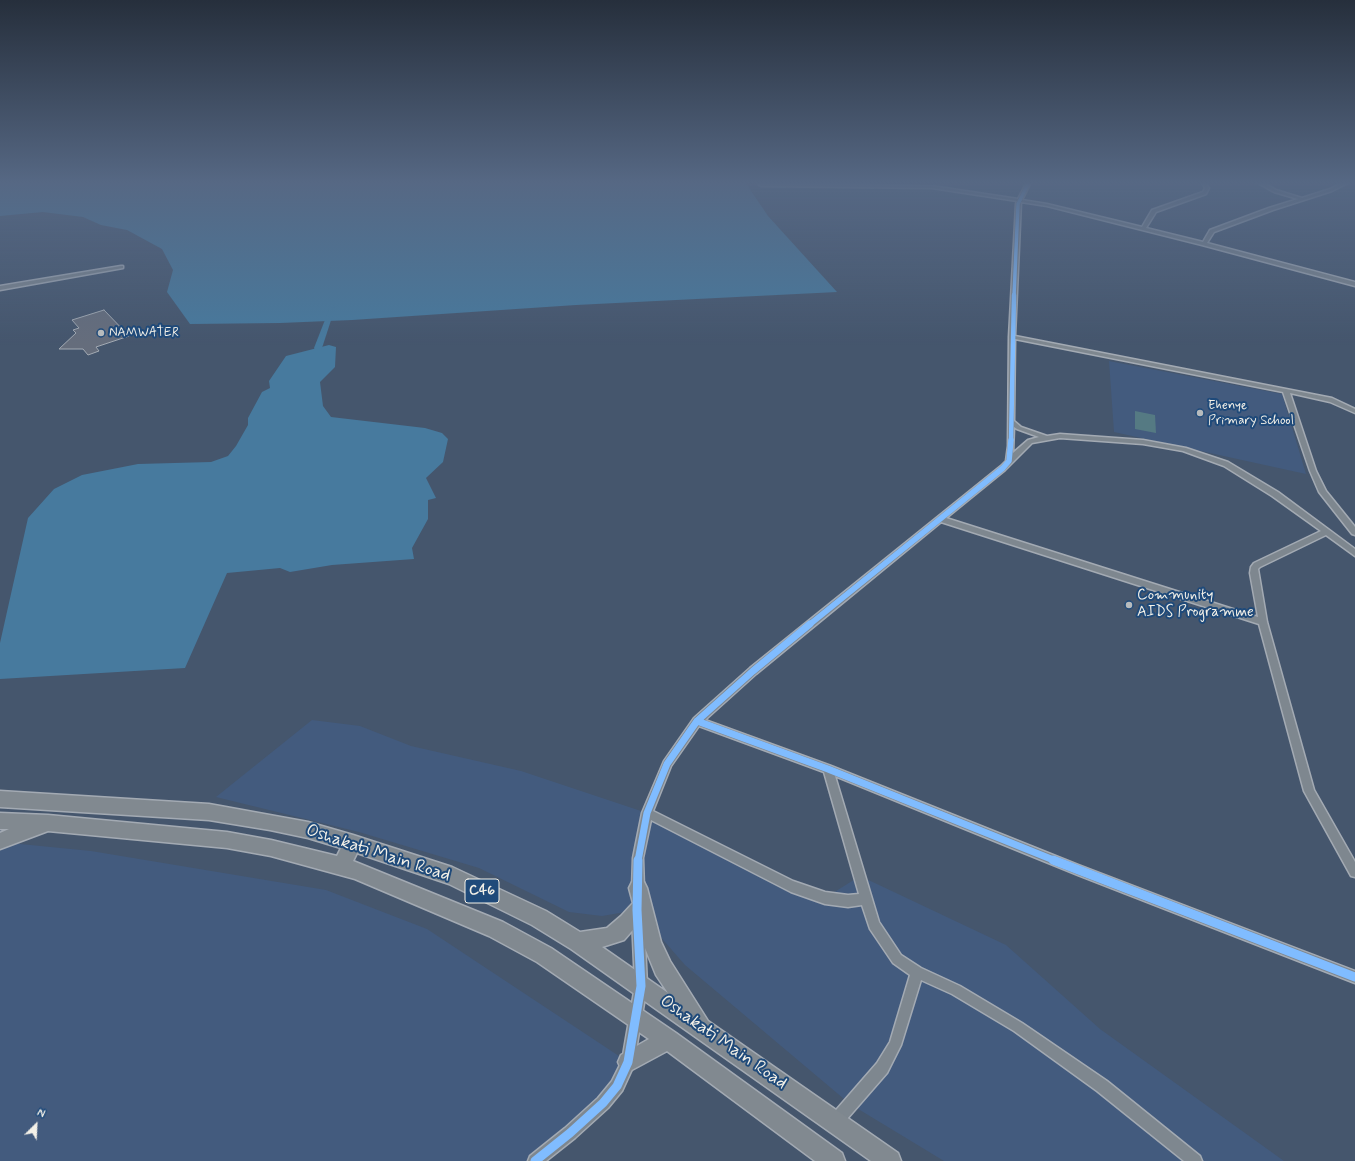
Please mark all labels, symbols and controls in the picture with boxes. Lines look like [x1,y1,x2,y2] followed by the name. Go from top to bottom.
[109,325,179,341] place label: NAMWATER
[96,328,106,338] marker: NAMWATER
[1208,398,1294,429] place label: Ehenye Primary School
[1195,408,1205,418] marker: Ehenye Primary School
[1137,587,1254,622] place label: Community AIDS Programme
[1124,600,1134,610] marker: Community AIDS Programme
[303,820,453,888] street label: Oshakati Main Road
[465,879,499,903] road number: C46
[655,991,791,1095] street label: Oshakati Main Road
[16,1105,56,1145] north arrow
[35,1106,47,1122] text: N

